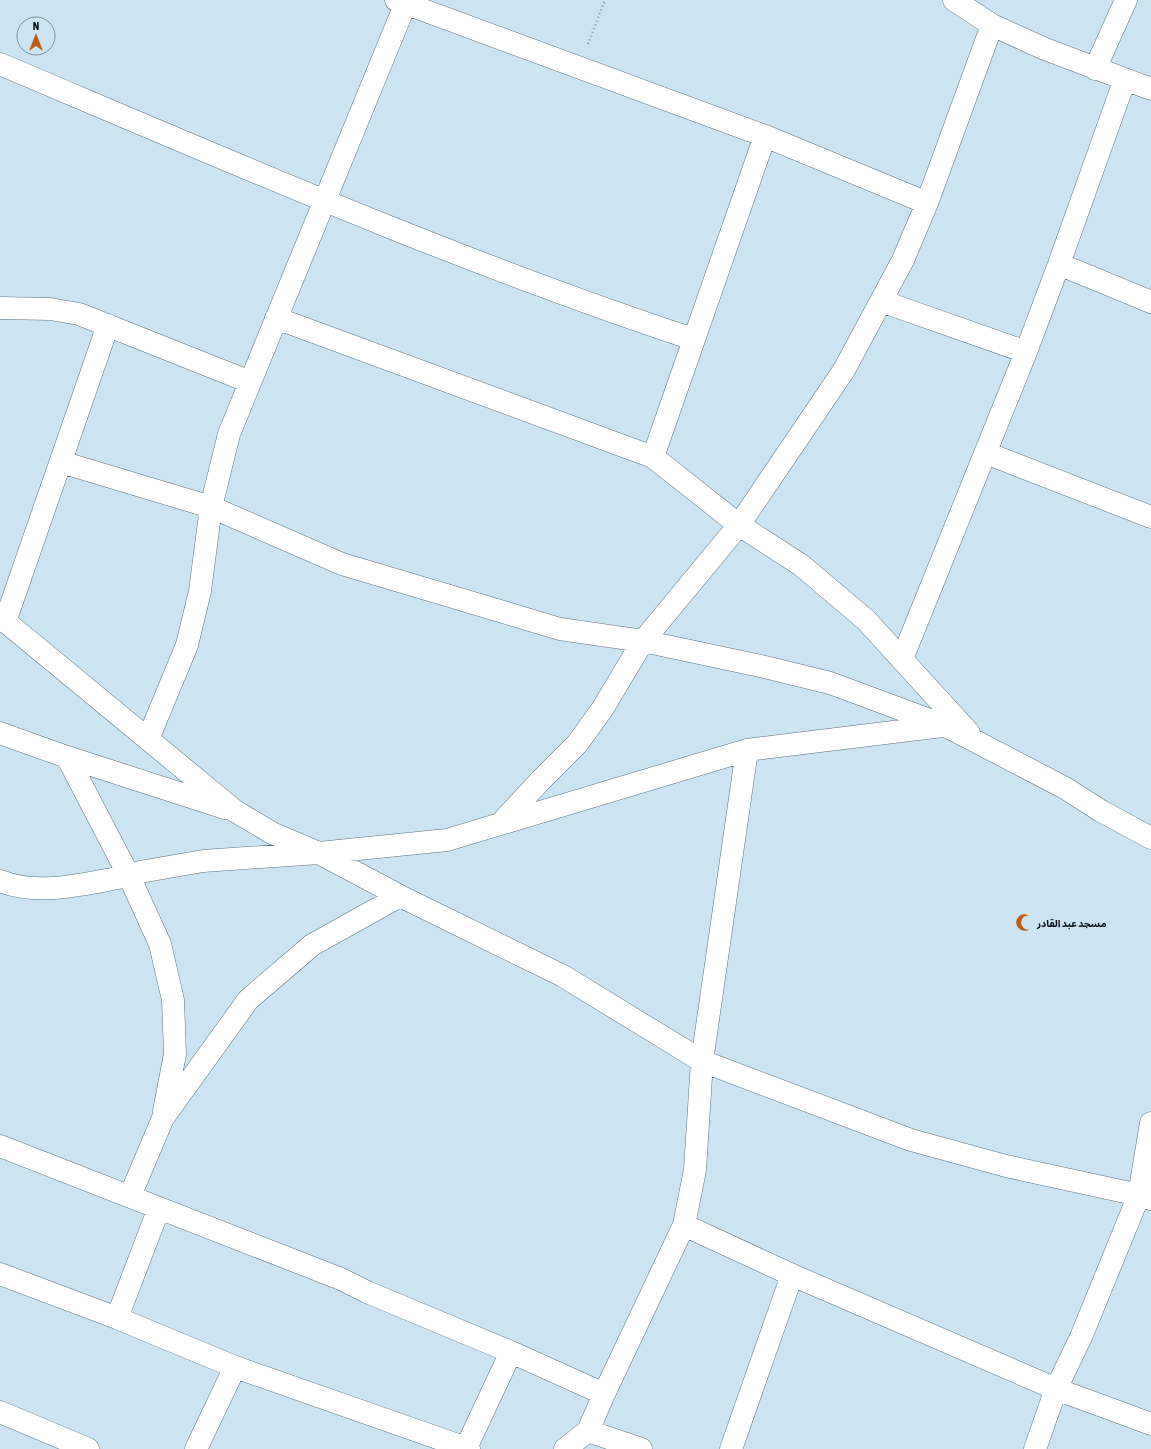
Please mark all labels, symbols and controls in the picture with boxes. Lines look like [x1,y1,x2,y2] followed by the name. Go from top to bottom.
[16,16,56,56] north arrow
[33,20,39,32] text: N
[1014,913,1034,933] mosque icon: مسجد عبد القادر
[1036,918,1107,930] place label: مسجد عبد القادر

